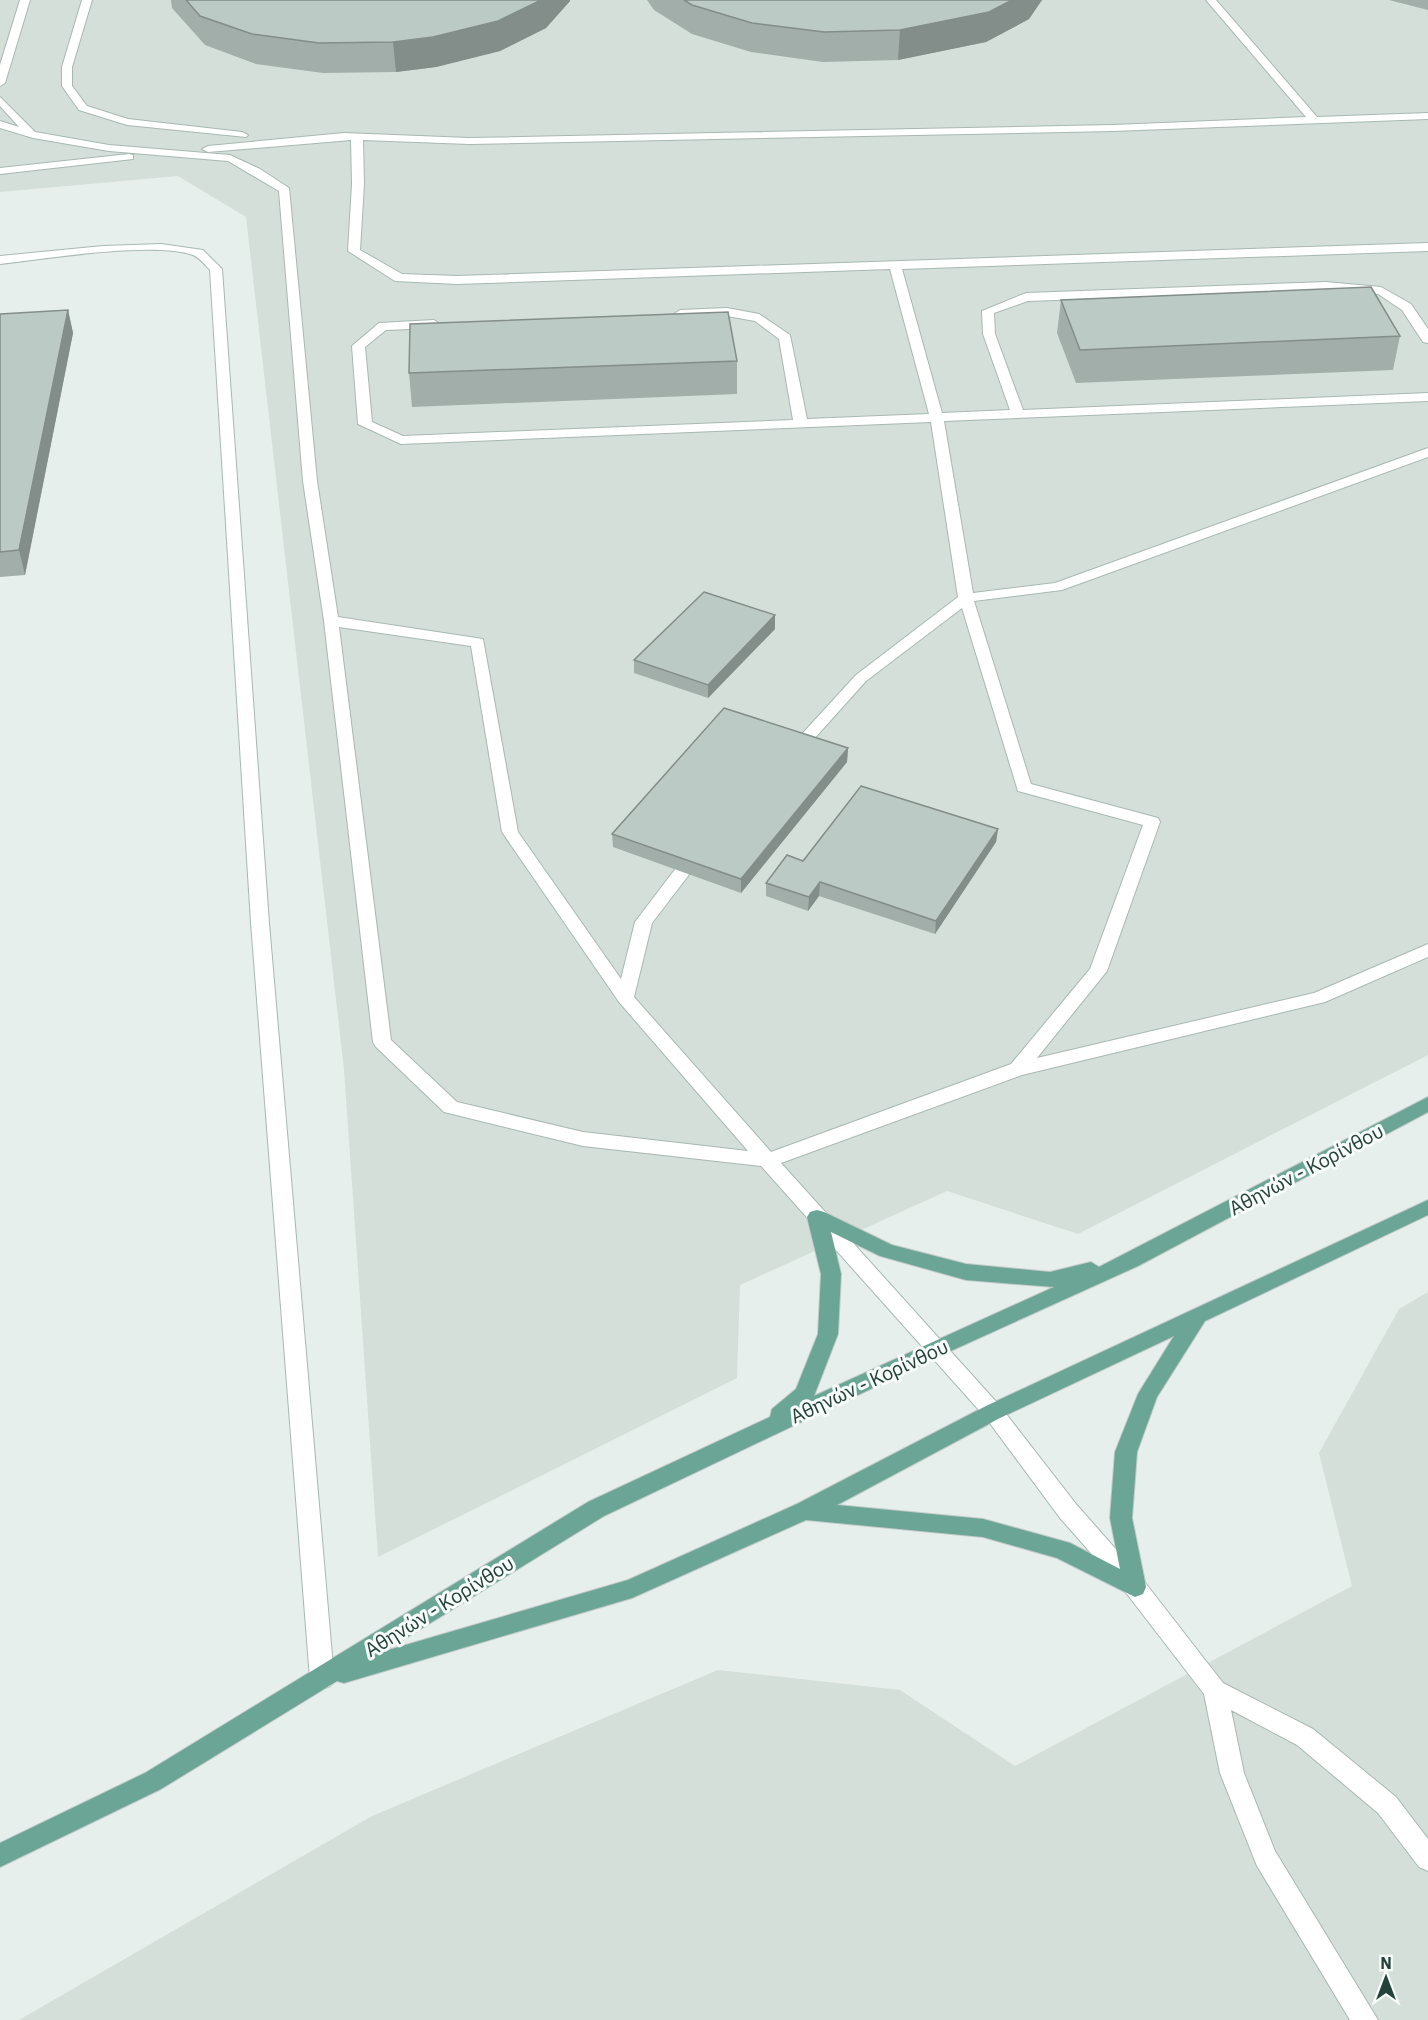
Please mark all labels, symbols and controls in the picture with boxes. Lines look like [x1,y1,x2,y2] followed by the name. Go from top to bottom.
[1224,1117,1388,1221] street label: Αθηνών - Κορίνθου
[786,1333,952,1429] street label: Αθηνών - Κορίνθου
[359,1549,519,1663] street label: Αθηνών - Κορίνθου
[1356,1948,1416,2008] north arrow
[1380,1953,1392,1973] text: N

